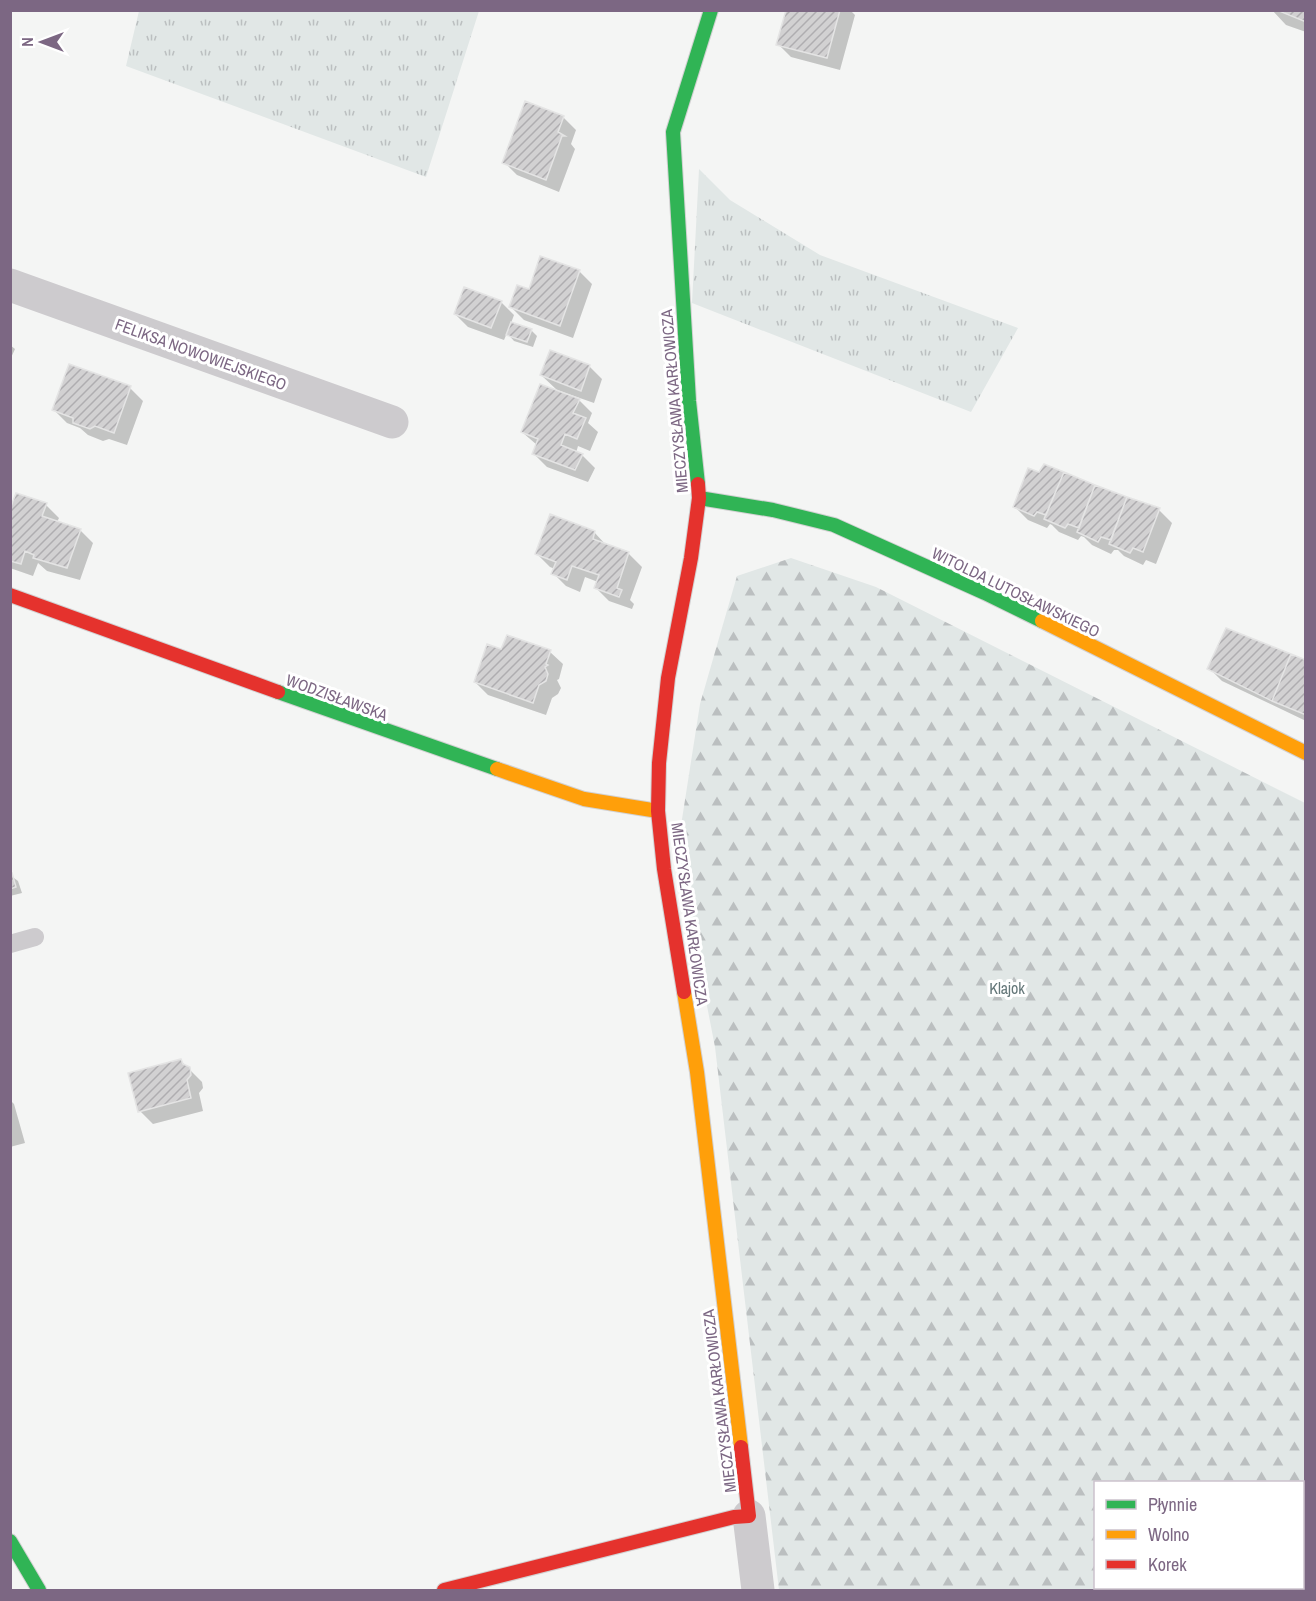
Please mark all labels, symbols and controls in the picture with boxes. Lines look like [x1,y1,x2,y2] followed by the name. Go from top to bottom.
[12,12,72,72] north arrow
[16,37,38,47] text: N
[655,308,693,494] street label: MIECZYSŁAWA KARŁOWICZA
[112,313,290,395] street label: FELIKSA NOWOWIEJSKIEGO
[928,542,1104,642] street label: WITOLDA LUTOSŁAWSKIEGO
[283,668,391,726] street label: WODZISŁAWSKA
[666,821,714,1007] street label: MIECZYSŁAWA KARŁOWICZA
[989,977,1025,999] park label: Klajok
[697,1308,741,1494] street label: MIECZYSŁAWA KARŁOWICZA
[1094,1481,1304,1589] legend
[1148,1492,1197,1517] text: Płynnie
[1148,1522,1190,1547] text: Wolno
[1148,1552,1187,1577] text: Korek

